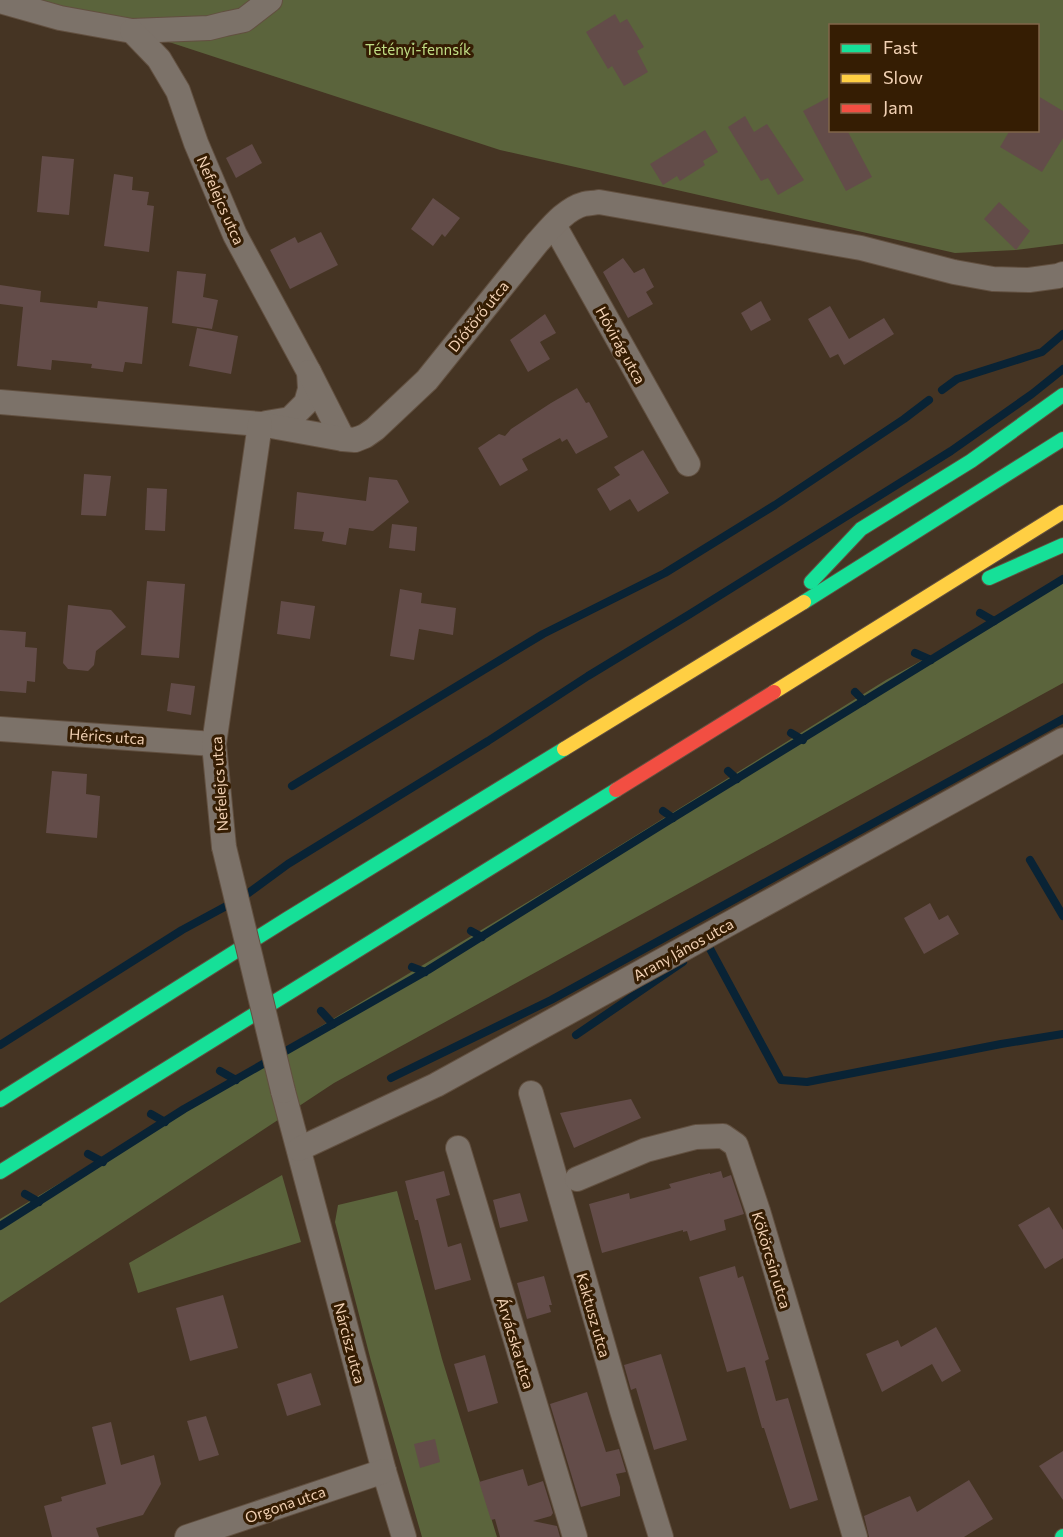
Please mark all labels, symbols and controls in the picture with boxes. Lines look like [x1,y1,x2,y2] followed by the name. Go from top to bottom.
[829,24,1039,132] legend
[883,36,918,58] text: Fast
[365,40,471,58] park label: Tétényi-fennsík
[883,66,923,88] text: Slow
[883,96,913,118] text: Jam
[193,153,249,247] street label: Nefelejcs utca
[444,277,512,355] street label: Diótörő utca
[592,303,650,387] street label: Hóvirág utca
[69,724,145,748] street label: Hérics utca
[207,736,231,832] street label: Nefelejcs utca
[630,914,736,984] street label: Arany János utca
[749,1209,795,1311] street label: Kökörcsin utca
[573,1271,615,1359] street label: Kaktusz utca
[494,1295,539,1391] street label: Árvácska utca
[331,1301,369,1385] street label: Nárcisz utca
[242,1482,328,1526] street label: Orgona utca

